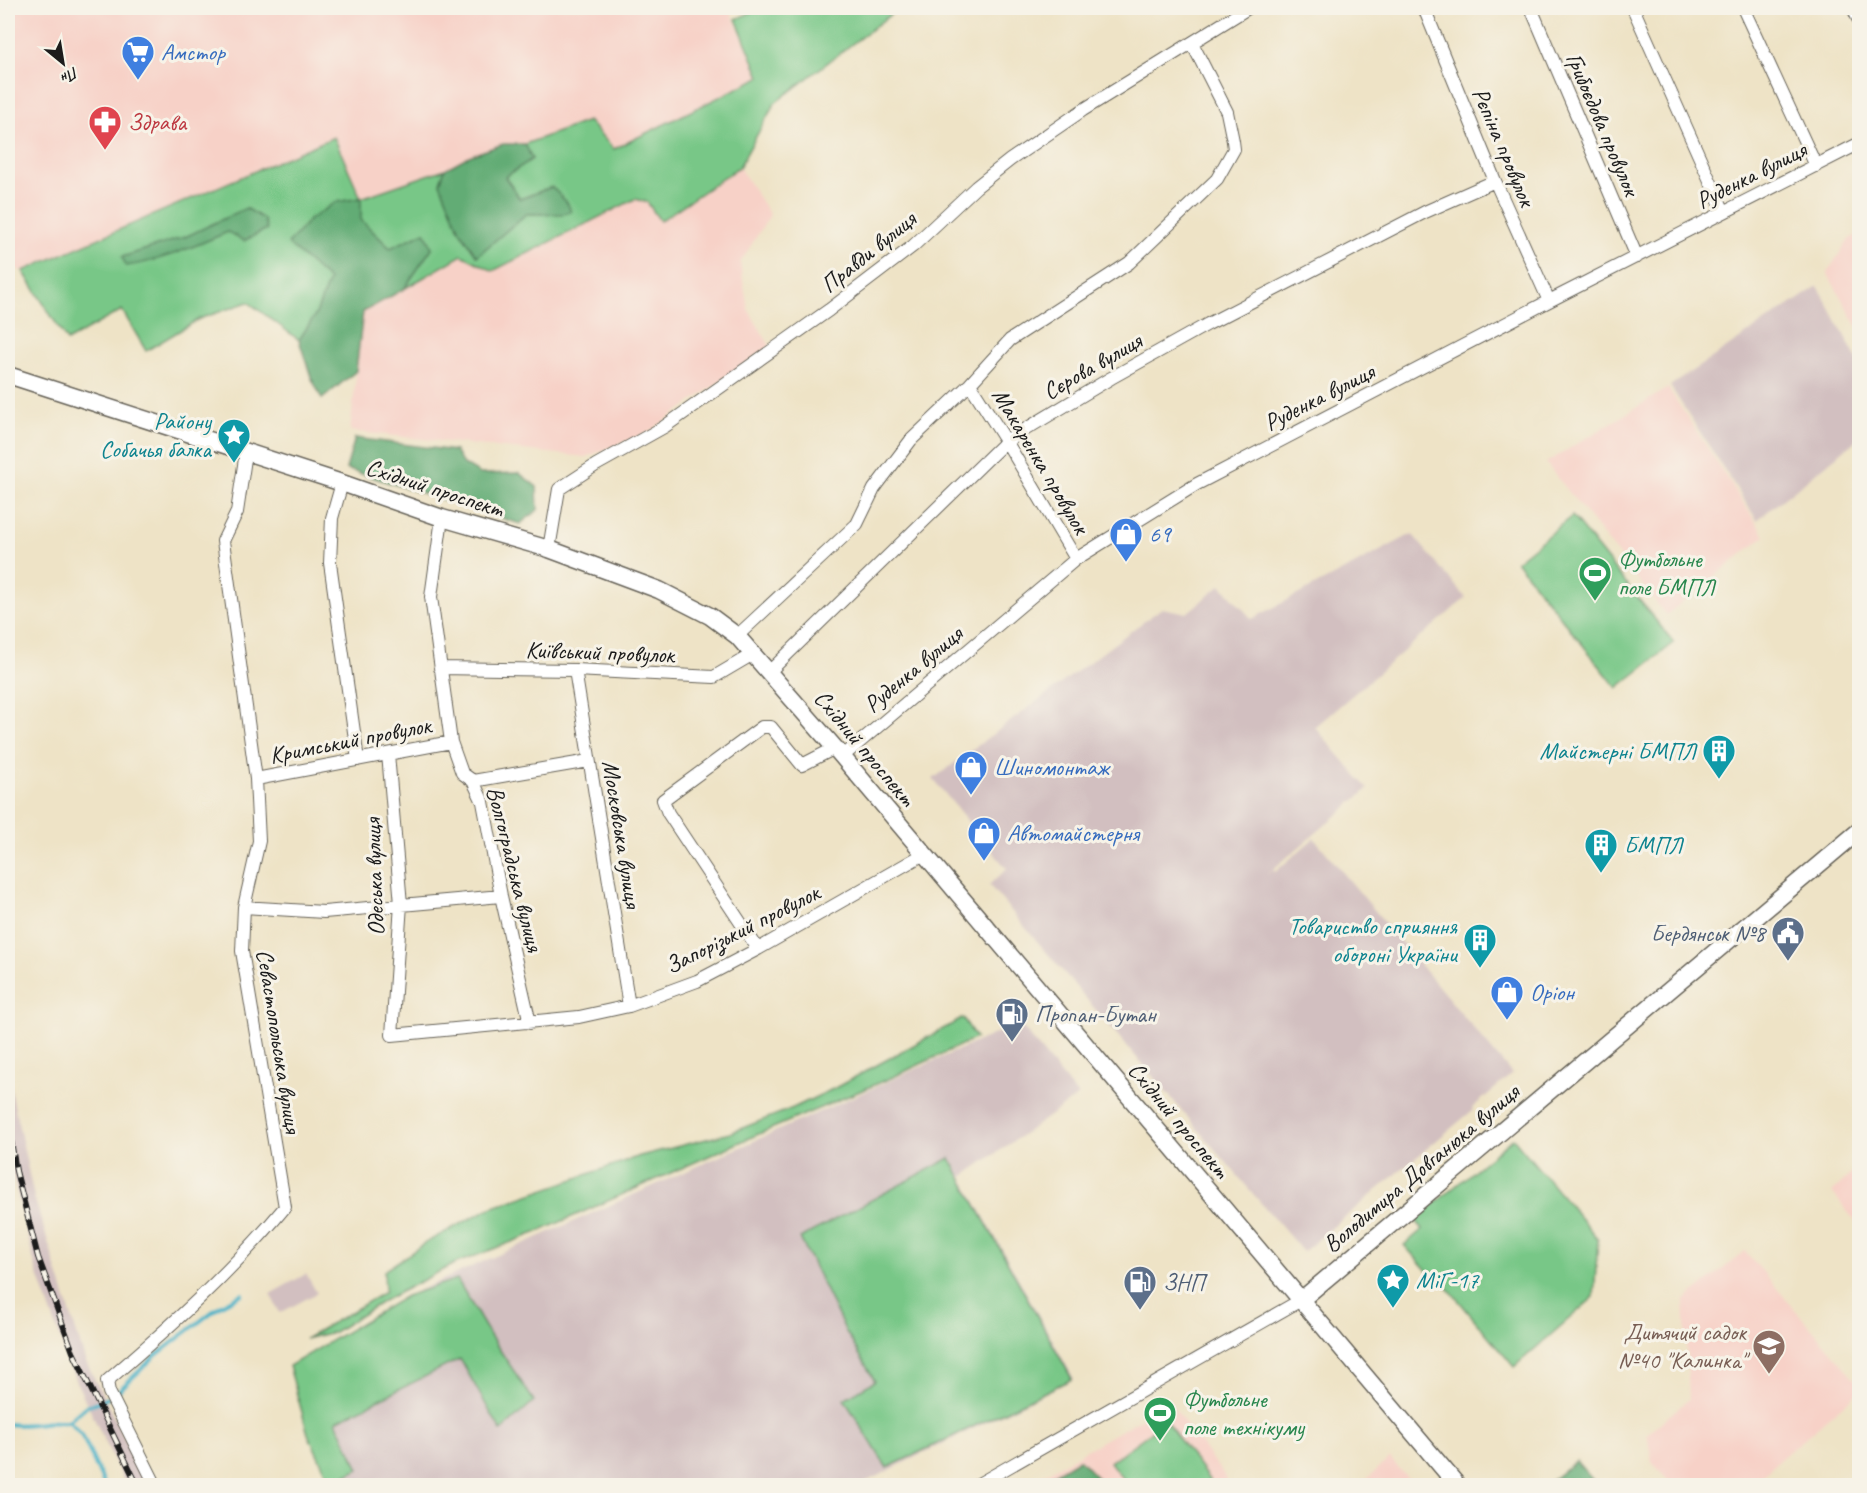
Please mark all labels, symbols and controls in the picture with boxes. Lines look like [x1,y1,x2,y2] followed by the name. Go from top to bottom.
[33,33,93,93] north arrow
[120,34,156,81] supermarket icon: Амстор
[161,37,226,67] place label: Амстор
[1559,48,1647,202] street label: Грибоєдова провулок
[57,62,82,88] text: Пн
[1465,83,1543,213] street label: Рєпіна провулок
[87,104,123,151] pharmacy icon: Здрава
[128,107,187,137] place label: Здрава
[1691,134,1813,216] street label: Руденка вулиця
[814,204,923,299] street label: Правди вулиця
[1037,325,1148,406] street label: Сєрова вулиця
[1259,356,1381,438] street label: Руденка вулиця
[986,382,1098,541] street label: Макаренка провулок
[100,406,213,464] place label: Району Собачья балка
[216,417,252,464] place icon: Району Собачья балка
[362,452,508,525] street label: Східний проспект
[1108,516,1144,563] shop icon: 69
[1149,519,1173,549] place label: 69
[1618,544,1717,602] place label: Футбольне поле БМПЛ
[1577,555,1613,602] sports icon: Футбольне поле БМПЛ
[857,618,970,719] street label: Руденка вулиця
[525,634,677,670] street label: Київський провулок
[808,684,923,813] street label: Східний проспект
[267,709,435,770] street label: Кримський провулок
[1701,733,1737,780] building icon: Майстерні БМПЛ
[1539,736,1698,766] place label: Майстерні БМПЛ
[953,749,989,796] shop icon: Шиномонтаж
[994,752,1111,782] place label: Шиномонтаж
[596,758,649,912] street label: Московська вулиця
[480,783,550,956] street label: Волгоградська вулиця
[966,815,1002,862] shop icon: Автомайстерня
[357,816,391,936] street label: Одеська вулиця
[1007,818,1141,848] place label: Автомайстерня
[1583,827,1619,874] building icon: БМПЛ
[1624,830,1685,860] place label: БМПЛ
[660,876,827,982] street label: Запорізький провулок
[1289,911,1459,969] place label: Товариство сприяння обороні України
[1770,915,1806,962] public building icon: Бердянськ №8
[1651,918,1767,948] place label: Бердянськ №8
[1462,922,1498,969] building icon: Товариство сприяння обороні України
[250,947,309,1136] street label: Севастопольська вулиця
[1489,974,1525,1021] shop icon: Оріон
[1530,977,1576,1007] place label: Оріон
[994,996,1030,1043] fuel station icon: Пропан-Бутан
[1035,999,1157,1029] place label: Пропан-Бутан
[1122,1056,1237,1185] street label: Східний проспект
[1317,1076,1527,1259] street label: Володимира Довганюка вулиця
[1375,1262,1411,1309] place icon: МіГ-17
[1122,1264,1158,1311] fuel station icon: ЗНП
[1416,1265,1480,1295] place label: МіГ-17
[1163,1267,1209,1297] place label: ЗНП
[1618,1317,1751,1375] place label: Дитячий садок №40 "Калинка"
[1751,1328,1787,1375] school or university icon: Дитячий садок №40 "Калинка"
[1183,1384,1306,1442] place label: Футбольне поле технікуму
[1142,1395,1178,1442] sports icon: Футбольне поле технікуму

